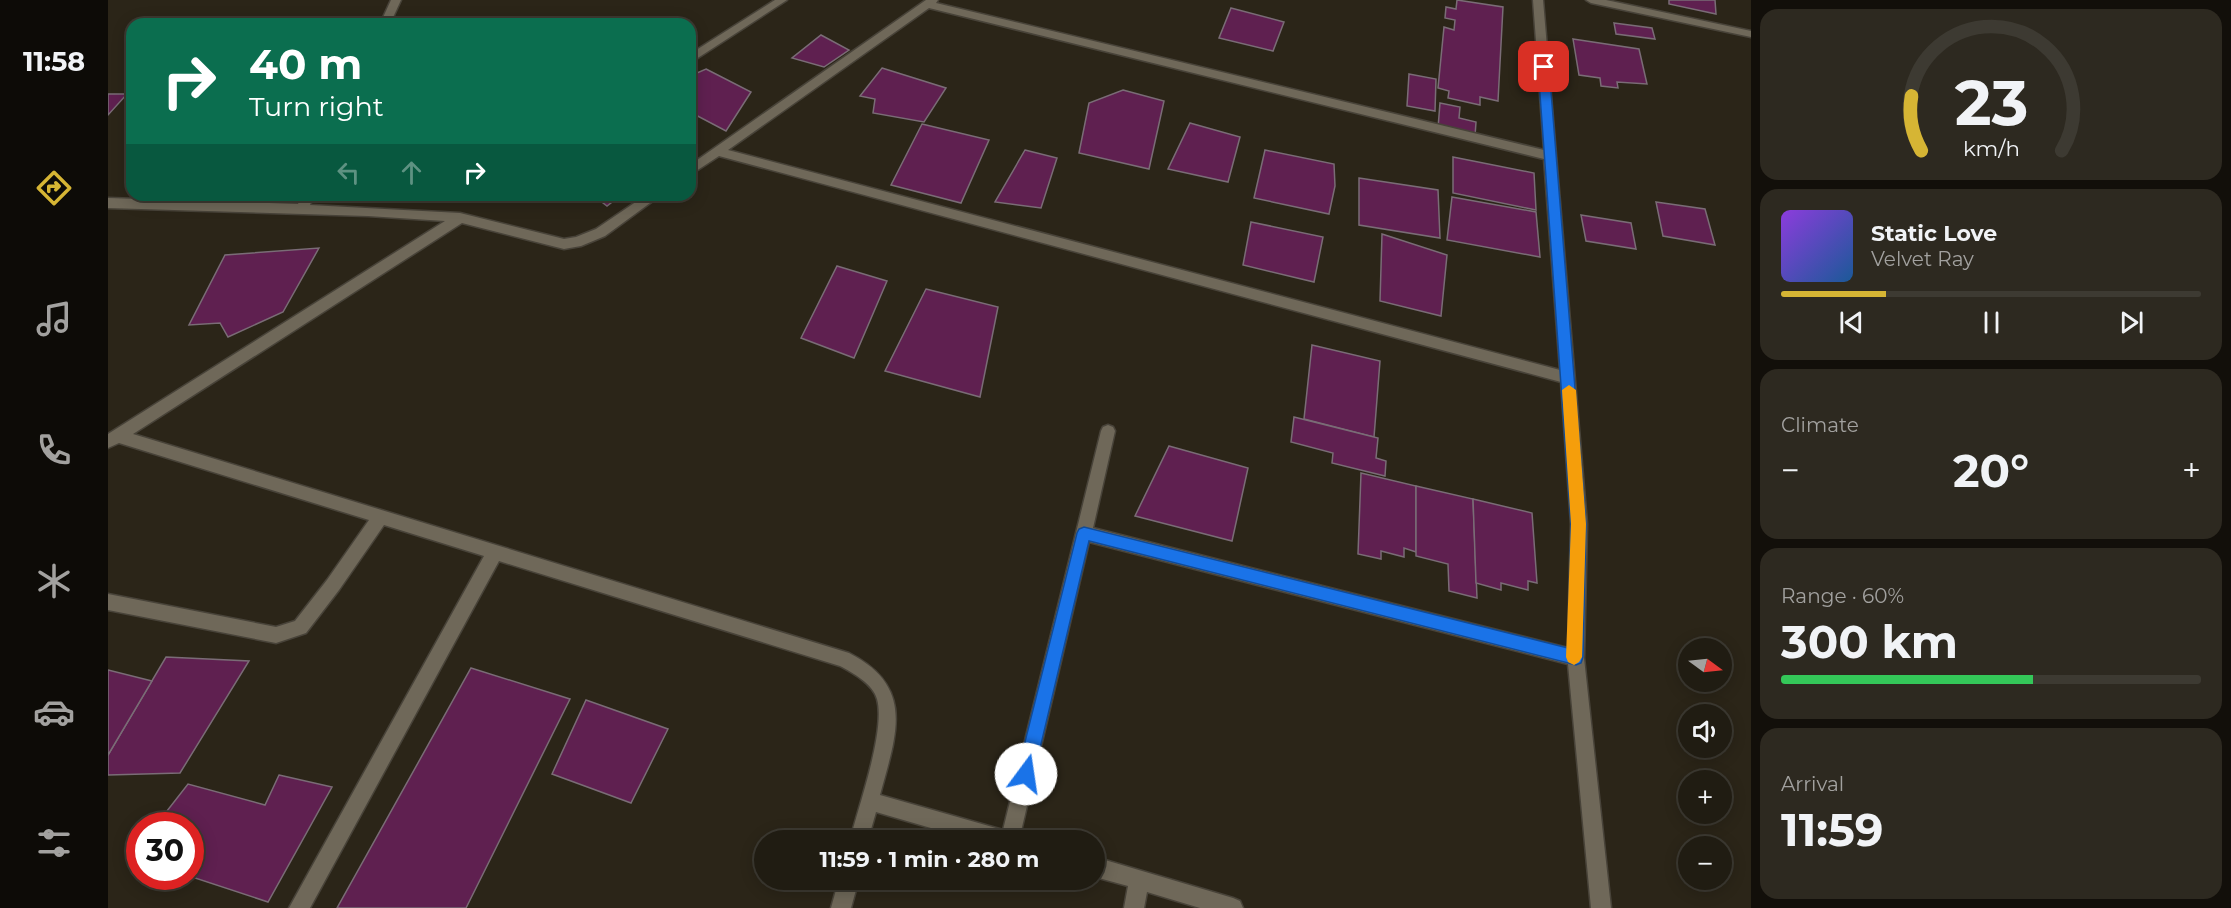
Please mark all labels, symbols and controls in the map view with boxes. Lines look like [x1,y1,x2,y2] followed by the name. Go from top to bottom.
[249,38,362,90] text: 40 m
[1518,41,1569,92] pin
[150,42,228,120] icon: right
[23,45,85,78] text: 11:58
[1527,50,1560,83] icon: arrive
[1954,66,2028,142] text: 23
[249,90,384,123] text: Turn right
[1962,136,2020,162] text: km/h
[332,156,365,189] icon: left
[395,156,428,189] icon: ahead
[458,156,491,189] icon: right
[33,167,75,209] icon: directions
[1871,220,1997,247] text: Static Love
[1871,247,1974,271] text: Velvet Ray
[33,298,75,340] icon: music
[1835,306,1868,339] icon: previous
[1975,306,2008,339] icon: pause
[2115,306,2148,339] icon: next
[1781,413,1859,437] text: Climate
[33,429,75,471] icon: phone
[1953,443,2029,498] text: 20°
[1781,450,1800,490] text: −
[2182,450,2201,490] text: +
[33,560,75,602] icon: climate
[1781,584,1904,608] text: Range · 60%
[1781,614,1958,669] text: 300 km
[1678,638,1732,692] north arrow
[1678,638,1732,890] map controls
[33,691,75,733] icon: car
[1678,704,1732,758] button: sound
[994,742,1058,806] position arrow
[1678,770,1732,824] button: +
[1781,772,1844,796] text: Arrival
[1781,802,1884,857] text: 11:59
[126,812,204,890] speed limit sign: 30
[33,822,75,864] icon: filters
[1678,836,1732,890] button: −
[820,846,1039,873] text: 11:59 · 1 min · 280 m

